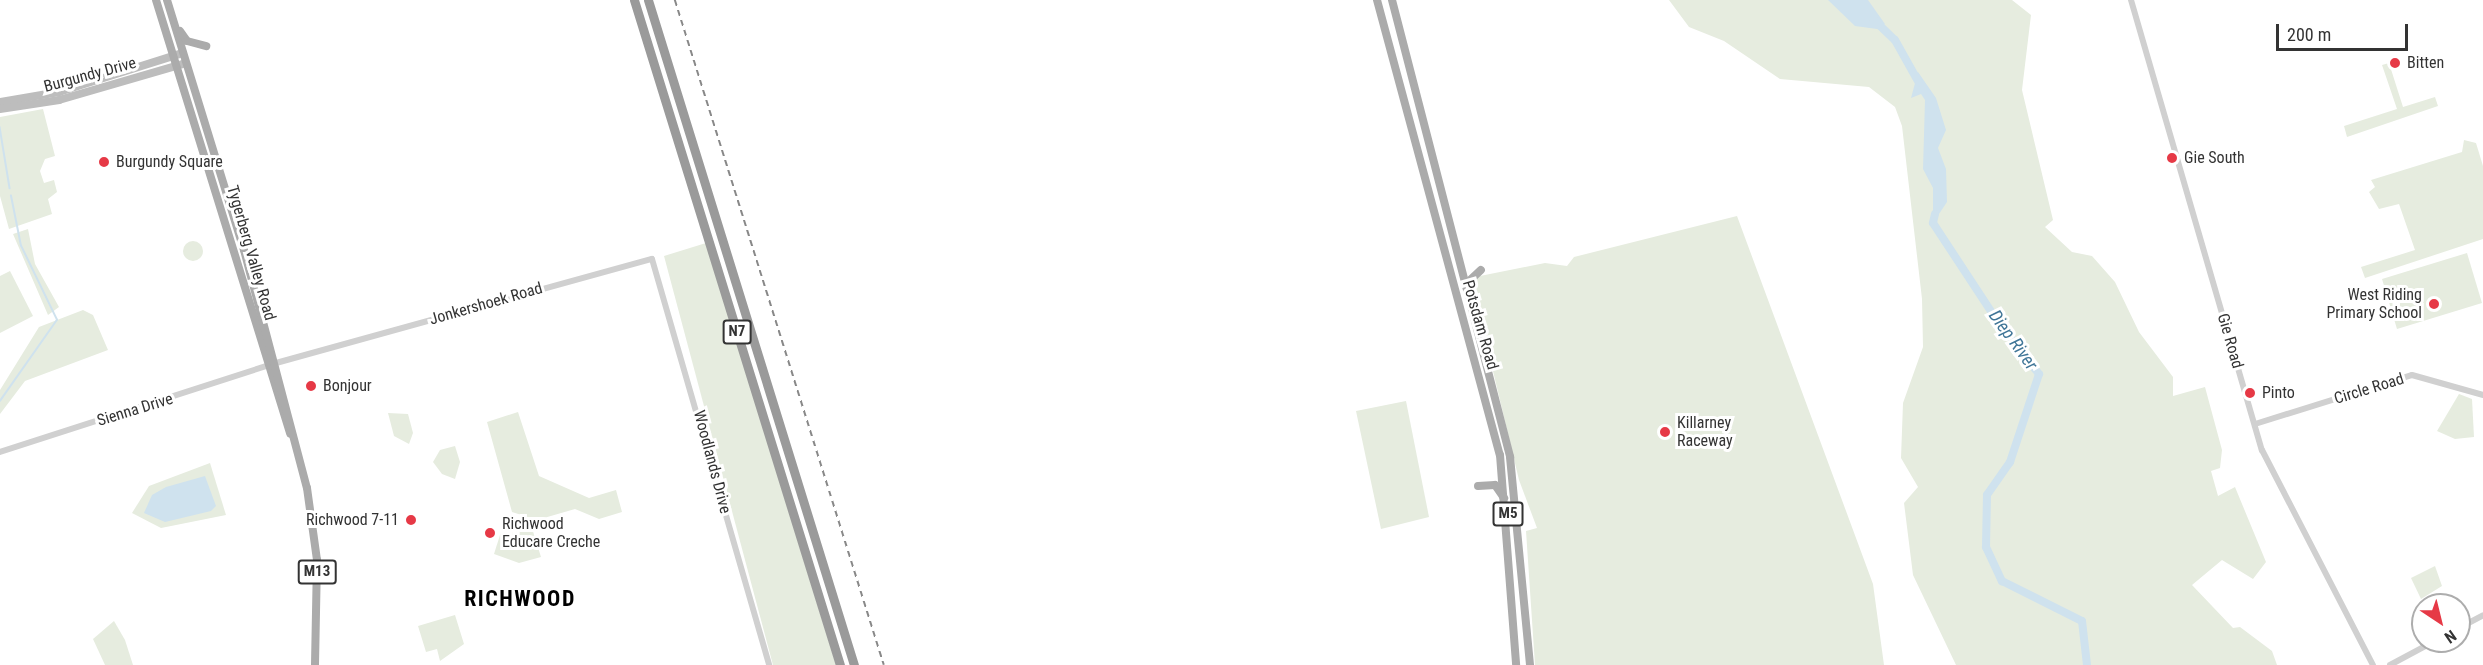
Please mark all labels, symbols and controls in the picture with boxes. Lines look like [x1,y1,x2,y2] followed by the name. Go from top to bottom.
[2279,12,2411,50] scale bar
[2287,24,2331,45] text: 200 m
[42,53,138,97] street label: Burgundy Drive
[2407,53,2444,73] place label: Bitten
[2388,56,2402,70] marker: Bitten
[2184,148,2245,168] place label: Gie South
[2165,151,2179,165] marker: Gie South
[116,152,223,172] place label: Burgundy Square
[97,155,111,169] marker: Burgundy Square
[223,183,279,323] street label: Tygerberg Valley Road
[1458,278,1502,372] street label: Potsdam Road
[427,279,545,329] street label: Jonkershoek Road
[2326,285,2422,323] place label: West Riding Primary School
[2427,297,2441,311] marker: West Riding Primary School
[1984,306,2042,374] water label: Diep River
[2213,311,2247,371] street label: Gie Road
[722,320,752,344] road number: N7
[2332,369,2406,409] street label: Circle Road
[323,376,372,396] place label: Bonjour
[304,379,318,393] marker: Bonjour
[2262,383,2295,403] place label: Pinto
[2243,386,2257,400] marker: Pinto
[95,389,175,431] street label: Sienna Drive
[689,408,735,516] street label: Woodlands Drive
[1677,413,1733,451] place label: Killarney Raceway
[1658,425,1672,439] marker: Killarney Raceway
[1492,502,1524,526] road number: M5
[306,510,399,530] place label: Richwood 7-11
[404,513,418,527] marker: Richwood 7-11
[502,514,600,552] place label: Richwood Educare Creche
[483,526,497,540] marker: Richwood Educare Creche
[298,560,336,584] road number: M13
[464,586,576,612] district label: RICHWOOD
[2411,593,2471,653] north arrow
[2441,626,2460,647] text: N

